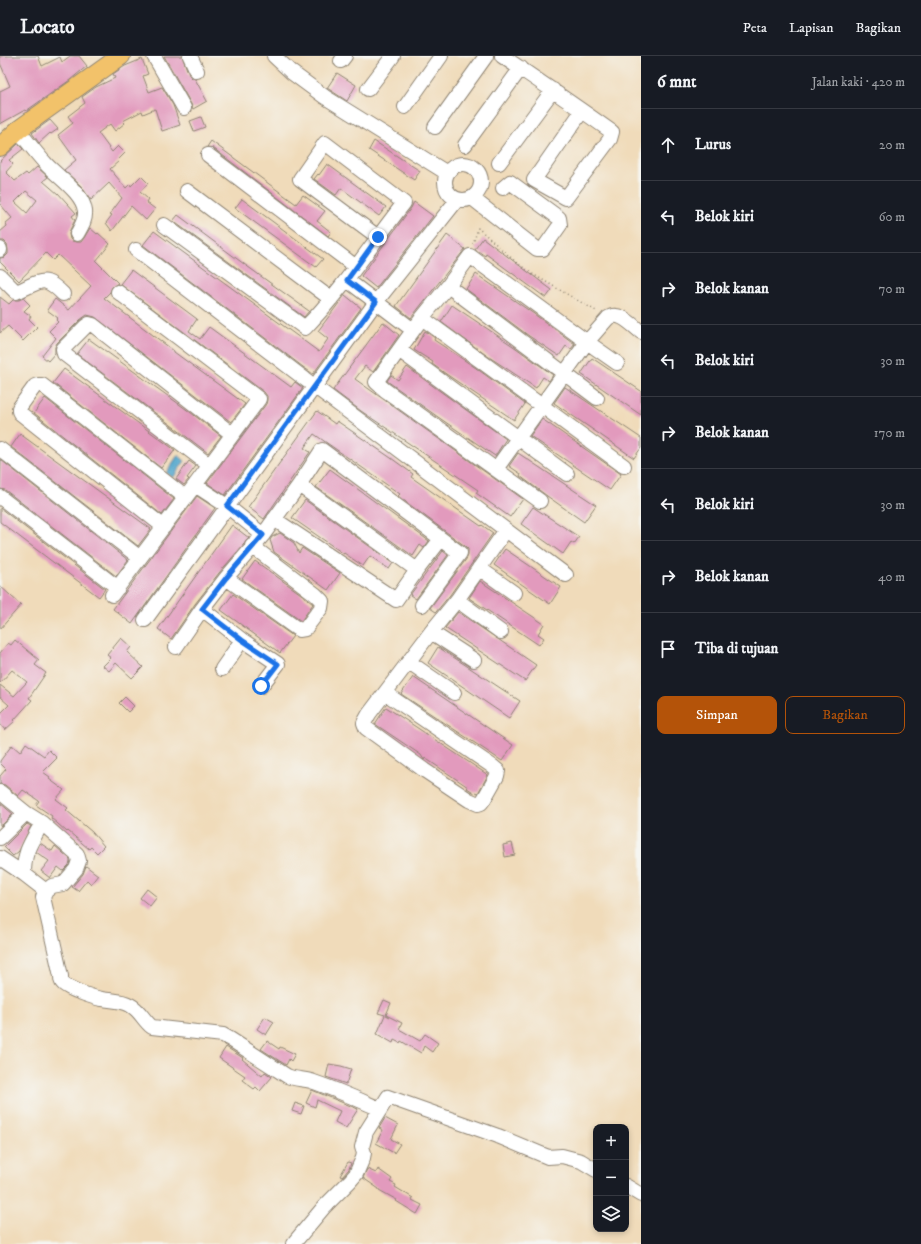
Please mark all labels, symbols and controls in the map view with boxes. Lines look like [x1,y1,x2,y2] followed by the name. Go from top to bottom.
[20,16,75,39] text: Locato
[743,19,767,37] text: Peta
[789,19,834,37] text: Lapisan
[856,19,901,37] text: Bagikan
[657,71,697,93] text: 6 mnt
[812,74,905,90] text: Jalan kaki · 420 m
[657,134,679,156] icon: ahead
[695,135,731,154] text: Lurus
[879,137,905,153] text: 20 m
[657,206,679,228] icon: left
[695,207,754,226] text: Belok kiri
[879,209,905,225] text: 60 m
[369,228,387,246] route end
[657,278,679,300] icon: right
[695,279,769,298] text: Belok kanan
[879,281,905,297] text: 70 m
[657,350,679,372] icon: left
[695,351,754,370] text: Belok kiri
[881,353,905,369] text: 30 m
[657,422,679,444] icon: right
[695,423,769,442] text: Belok kanan
[874,425,905,441] text: 170 m
[657,494,679,516] icon: left
[695,495,754,514] text: Belok kiri
[881,497,905,513] text: 30 m
[657,566,679,588] icon: right
[695,567,769,586] text: Belok kanan
[878,569,905,585] text: 40 m
[657,638,679,660] icon: arrive
[695,639,778,658] text: Tiba di tujuan
[252,677,270,695] route start
[657,696,777,734] button: Simpan
[785,696,905,734] button: Bagikan
[593,1124,629,1232] map controls
[593,1124,629,1160] button: +
[593,1160,629,1196] button: −
[593,1196,629,1232] button: layers

